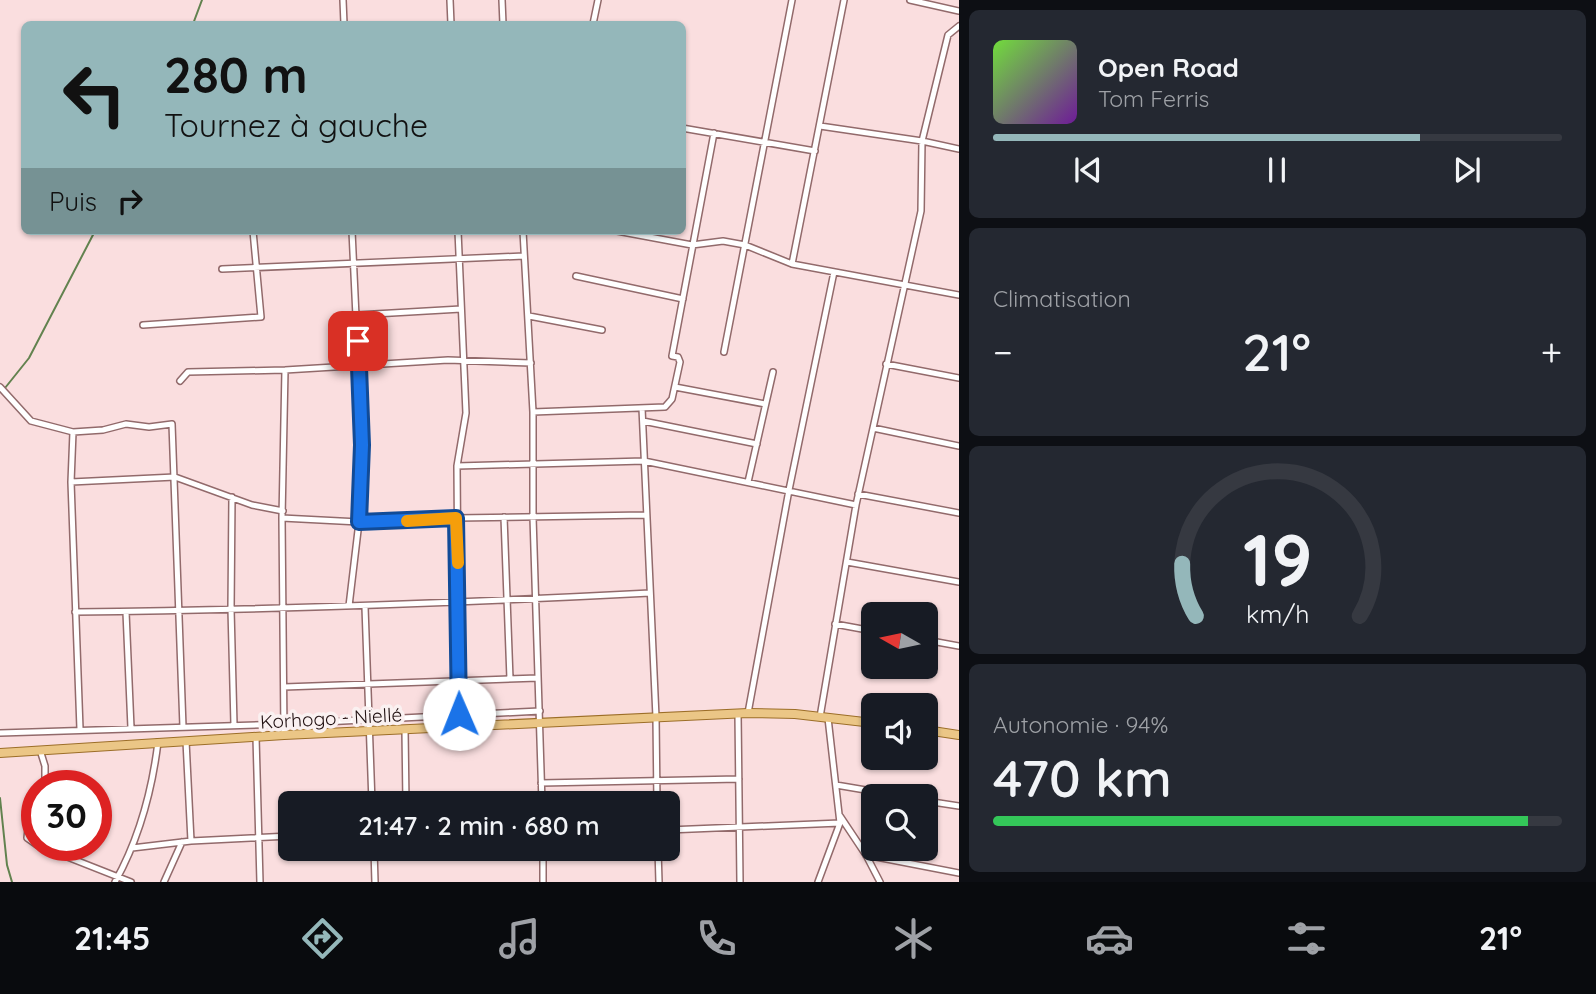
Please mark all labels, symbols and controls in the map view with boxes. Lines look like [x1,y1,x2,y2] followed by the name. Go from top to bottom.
[164,44,308,105] text: 280 m
[49,49,140,140] icon: left
[1098,51,1239,84] text: Open Road
[1098,84,1209,113] text: Tom Ferris
[164,105,428,145] text: Tournez à gauche
[1069,151,1107,189] icon: previous
[1258,151,1296,189] icon: pause
[1448,151,1486,189] icon: next
[111,182,149,220] icon: right
[49,185,97,218] text: Puis
[993,284,1131,313] text: Climatisation
[328,311,388,371] pin
[1242,319,1311,384] text: 21°
[339,322,377,360] icon: arrive
[993,328,1013,376] text: −
[1541,328,1562,376] text: +
[1243,513,1312,604] text: 19
[1246,598,1309,629] text: km/h
[861,602,938,679] north arrow
[861,602,938,861] map controls
[422,677,496,751] position arrow
[861,693,938,770] button: sound
[259,702,403,734] street label: Korhogo - Niellé
[993,710,1168,739] text: Autonomie · 94%
[993,745,1172,810] text: 470 km
[21,770,112,861] speed limit sign: 30
[861,784,938,861] button: search
[358,809,600,842] text: 21:47 · 2 min · 680 m
[298,914,347,963] icon: directions
[495,914,544,963] icon: music
[692,914,741,963] icon: phone
[889,914,938,963] icon: climate
[1085,914,1134,963] icon: car
[1282,914,1331,963] icon: filters
[74,918,151,958] text: 21:45
[1479,918,1522,958] text: 21°

